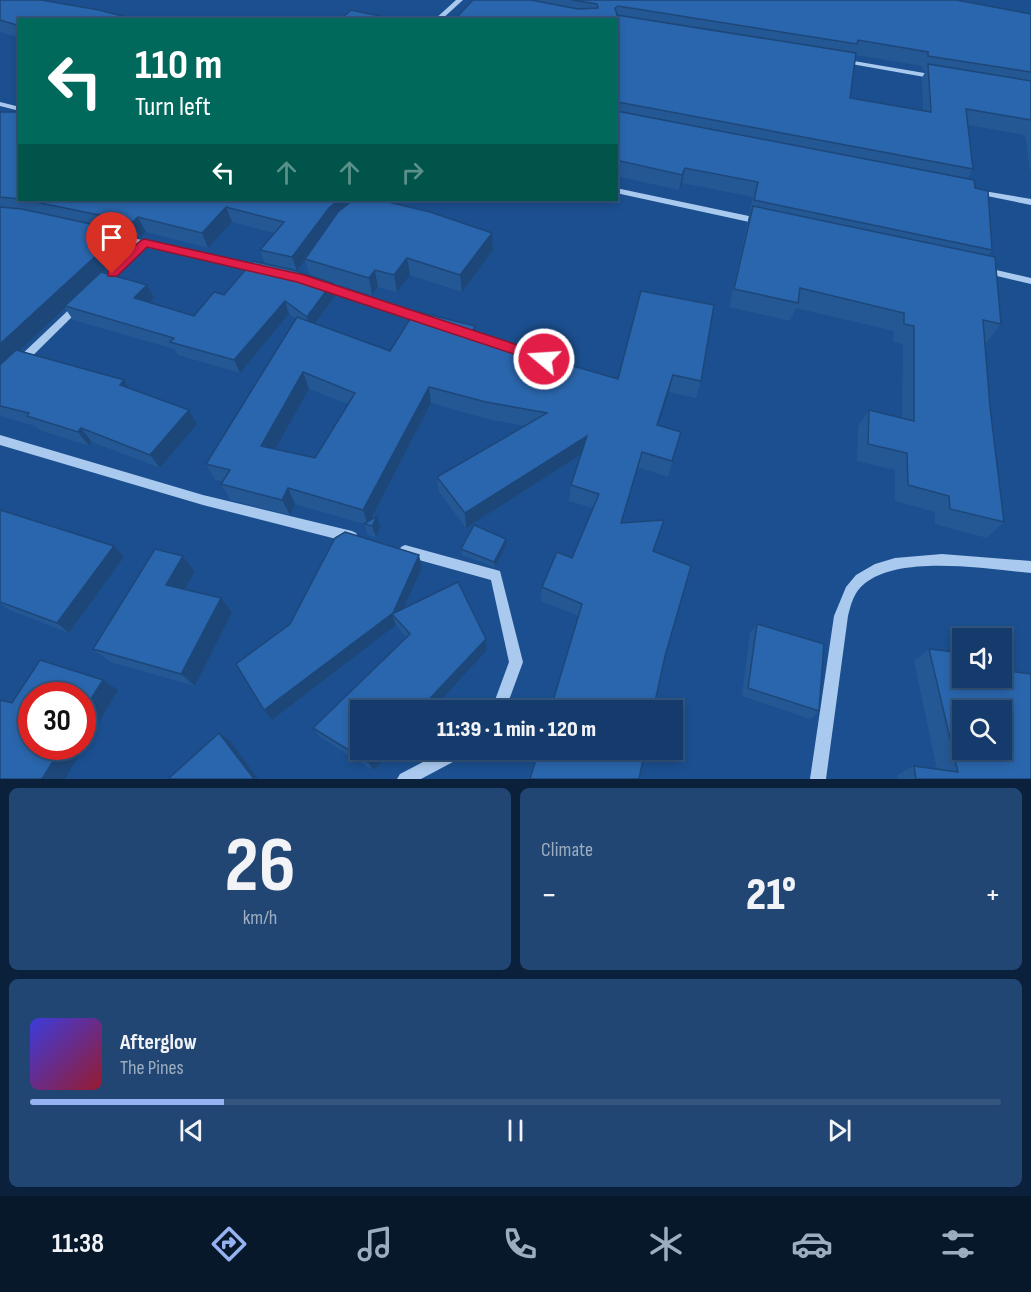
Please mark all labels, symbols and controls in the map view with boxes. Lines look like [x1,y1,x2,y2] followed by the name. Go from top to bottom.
[135,40,222,91] text: 110 m
[36,42,114,120] icon: left
[135,91,211,123] text: Turn left
[207,156,240,189] icon: left
[270,156,303,189] icon: ahead
[333,156,366,189] icon: ahead
[396,156,429,189] icon: right
[86,212,137,274] pin
[95,221,128,254] icon: arrive
[512,327,576,391] position arrow
[952,628,1012,760] map controls
[952,628,1012,688] button: sound
[18,682,96,760] speed limit sign: 30
[952,700,1012,760] button: search
[437,716,596,743] text: 11:39 · 1 min · 120 m
[225,820,295,913] text: 26
[541,838,593,862] text: Climate
[746,868,796,923] text: 21°
[541,875,557,915] text: −
[985,875,1001,915] text: +
[243,906,277,930] text: km/h
[120,1029,197,1056] text: Afterglow
[120,1056,184,1080] text: The Pines
[175,1114,208,1147] icon: previous
[499,1114,532,1147] icon: pause
[823,1114,856,1147] icon: next
[208,1223,250,1265] icon: directions
[354,1223,396,1265] icon: music
[499,1223,541,1265] icon: phone
[645,1223,687,1265] icon: climate
[791,1223,833,1265] icon: car
[937,1223,979,1265] icon: filters
[52,1228,104,1260] text: 11:38

